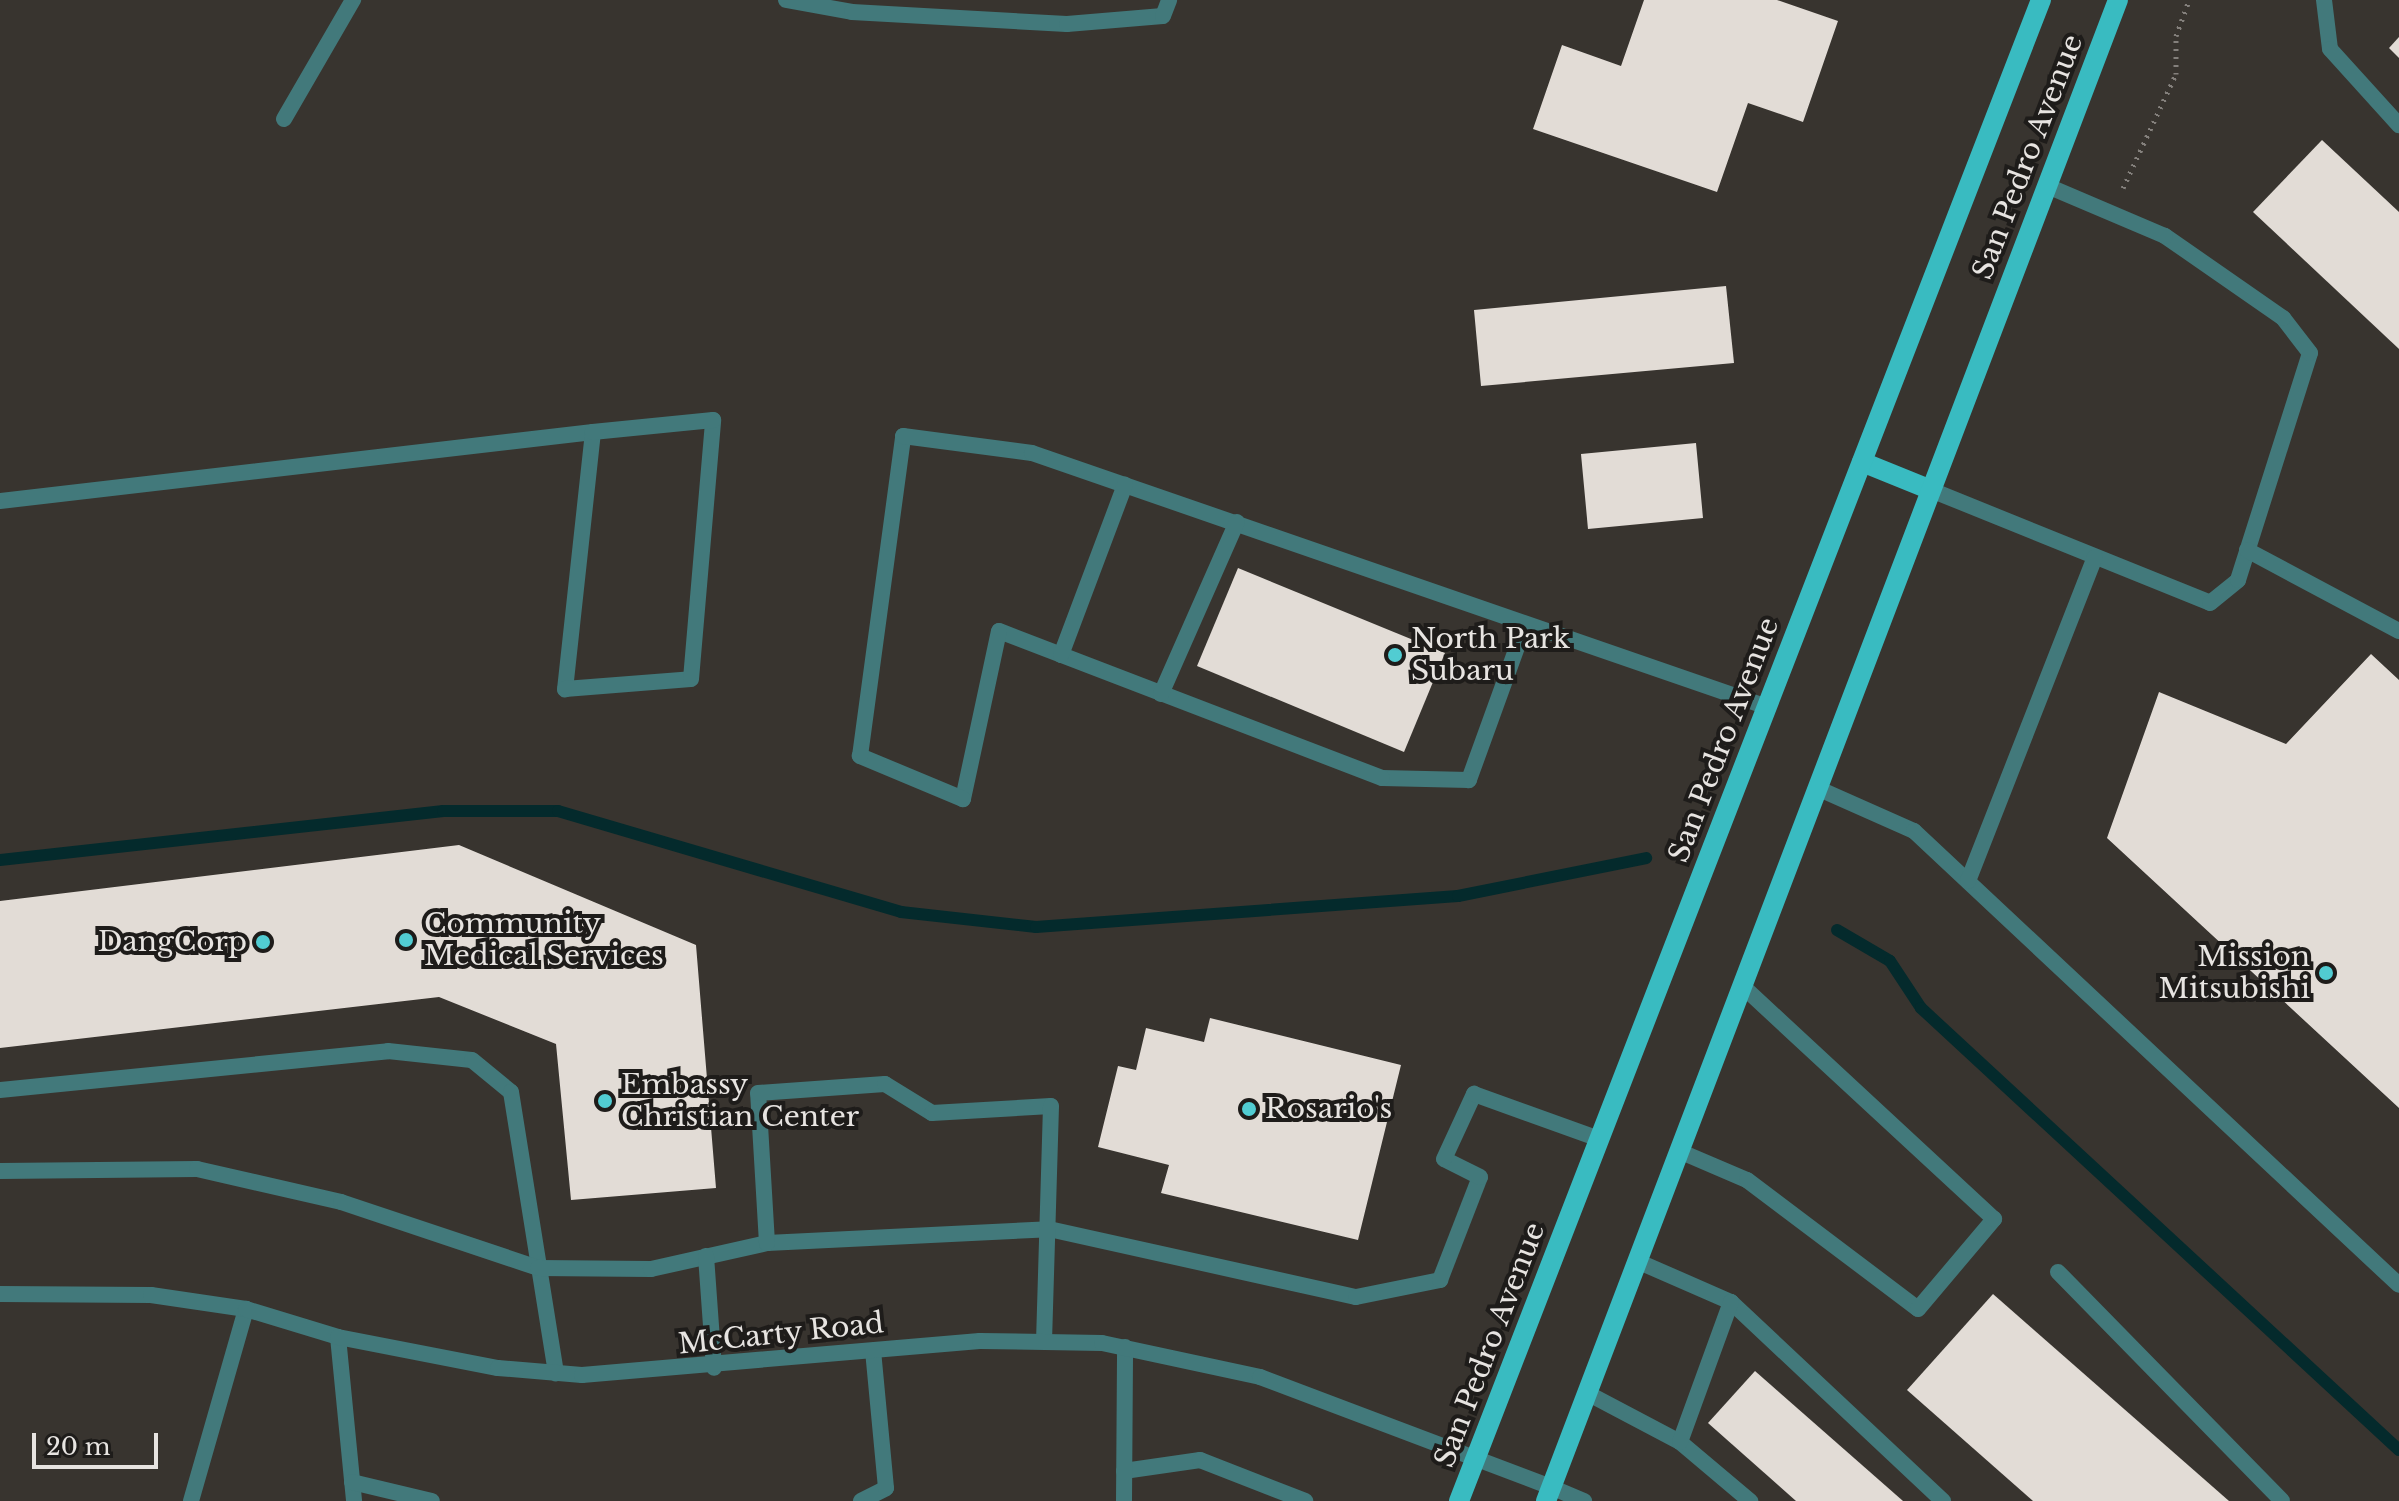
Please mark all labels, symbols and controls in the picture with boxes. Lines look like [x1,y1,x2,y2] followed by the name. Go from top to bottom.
[1966,29,2090,285] street label: San Pedro Avenue
[1662,612,1786,868] street label: San Pedro Avenue
[1411,622,1570,688] place label: North Park Subaru
[1386,646,1404,664] marker: North Park Subaru
[424,907,664,973] place label: Community Medical Services
[98,925,247,959] place label: DangCorp
[395,929,417,951] marker: Community Medical Services
[254,933,272,951] marker: DangCorp
[2158,940,2310,1006] place label: Mission Mitsubishi
[2317,964,2335,982] marker: Mission Mitsubishi
[621,1068,859,1134] place label: Embassy Christian Center
[596,1092,614,1110] marker: Embassy Christian Center
[1265,1092,1392,1126] place label: Rosario's
[1240,1100,1258,1118] marker: Rosario's
[1428,1217,1552,1473] street label: San Pedro Avenue
[676,1306,886,1362] street label: McCarty Road
[36,1417,162,1467] scale bar
[46,1432,111,1461] text: 20 m

